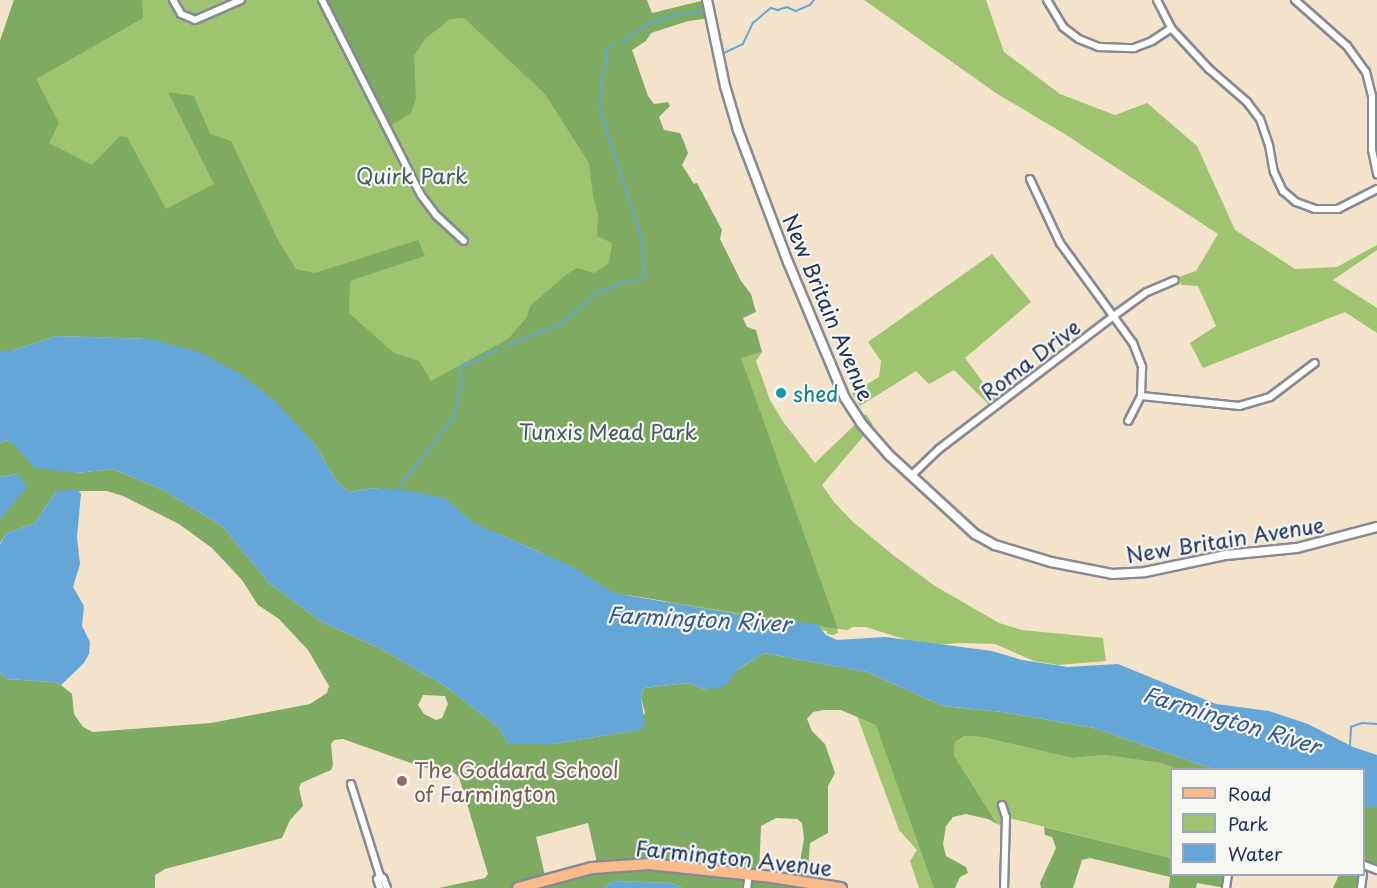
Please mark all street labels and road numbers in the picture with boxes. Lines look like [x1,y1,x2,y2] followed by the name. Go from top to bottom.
[778,210,880,404] street label: New Britain Avenue
[975,313,1085,405] street label: Roma Drive
[1124,511,1326,567] street label: New Britain Avenue
[636,834,832,880] street label: Farmington Avenue

